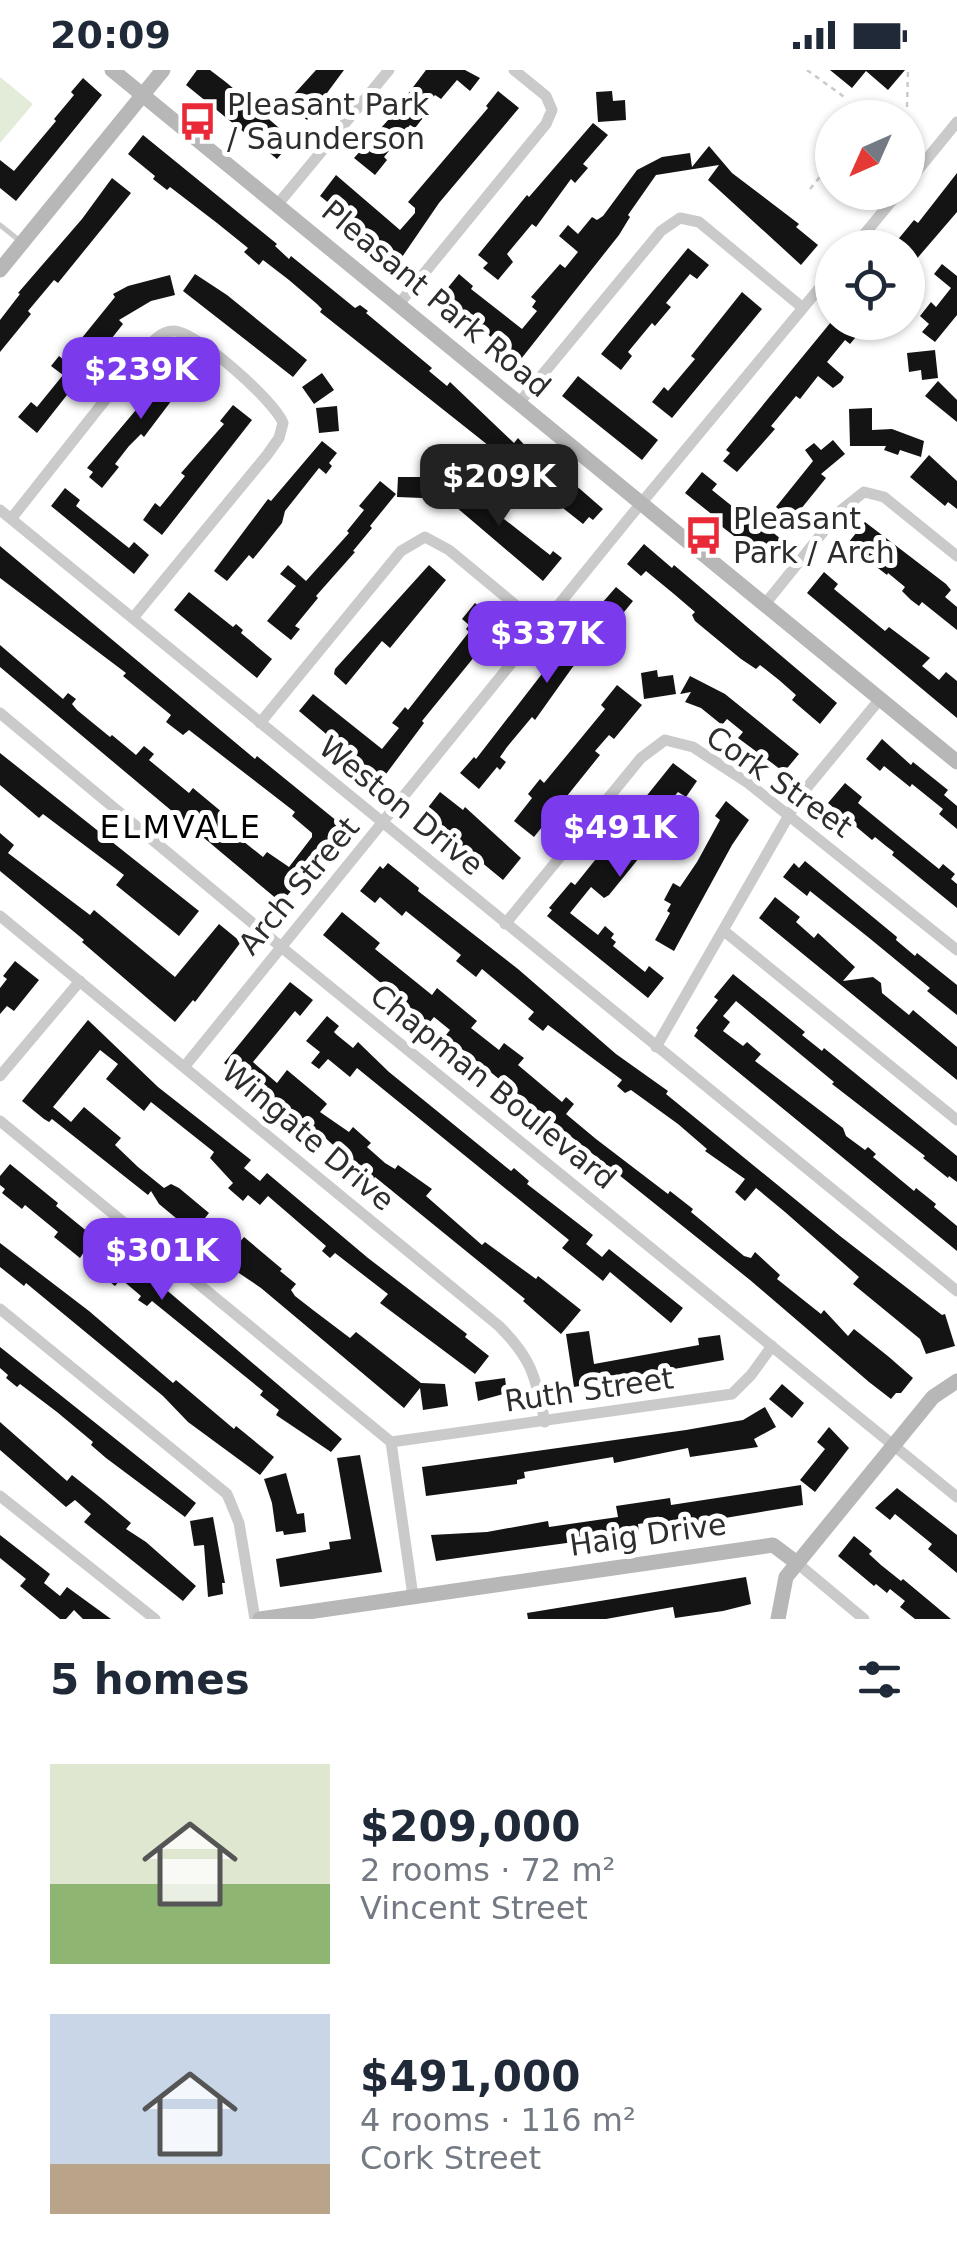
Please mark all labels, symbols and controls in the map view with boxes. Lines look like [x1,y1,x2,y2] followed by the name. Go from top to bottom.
[50,13,171,57] text: 20:09
[227,87,430,156] place label: Pleasant Park / Saunderson
[815,100,925,210] north arrow
[815,100,925,340] map controls
[176,101,218,143] bus stop icon: Pleasant Park / Saunderson
[315,193,558,404] street label: Pleasant Park Road
[815,230,925,340] button: locate
[71,337,211,422] pin: $239K
[84,350,198,388] text: $239K
[429,444,569,529] pin: $209K
[442,457,556,495] text: $209K
[733,501,895,570] place label: Pleasant Park / Arch
[682,515,724,557] bus stop icon: Pleasant Park / Arch
[477,601,617,686] pin: $337K
[490,614,604,652] text: $337K
[700,719,859,845] street label: Cork Street
[312,729,490,882] street label: Weston Drive
[550,795,690,880] pin: $491K
[100,808,262,846] district label: ELMVALE
[563,808,677,846] text: $491K
[231,810,366,961] street label: Arch Street
[364,977,623,1196] street label: Chapman Boulevard
[215,1054,401,1218] street label: Wingate Drive
[92,1218,232,1303] pin: $301K
[105,1231,219,1269] text: $301K
[502,1360,676,1419] street label: Ruth Street
[567,1506,729,1563] street label: Haig Drive
[852,1652,907,1707] icon: filters
[50,1655,250,1704] text: 5 homes
[360,1802,581,1851] text: $209,000
[130,1804,250,1924] icon: home
[360,1851,615,1889] text: 2 rooms · 72 m²
[360,1889,588,1927] text: Vincent Street
[360,2052,581,2101] text: $491,000
[130,2054,250,2174] icon: home
[360,2101,636,2139] text: 4 rooms · 116 m²
[360,2139,541,2177] text: Cork Street

